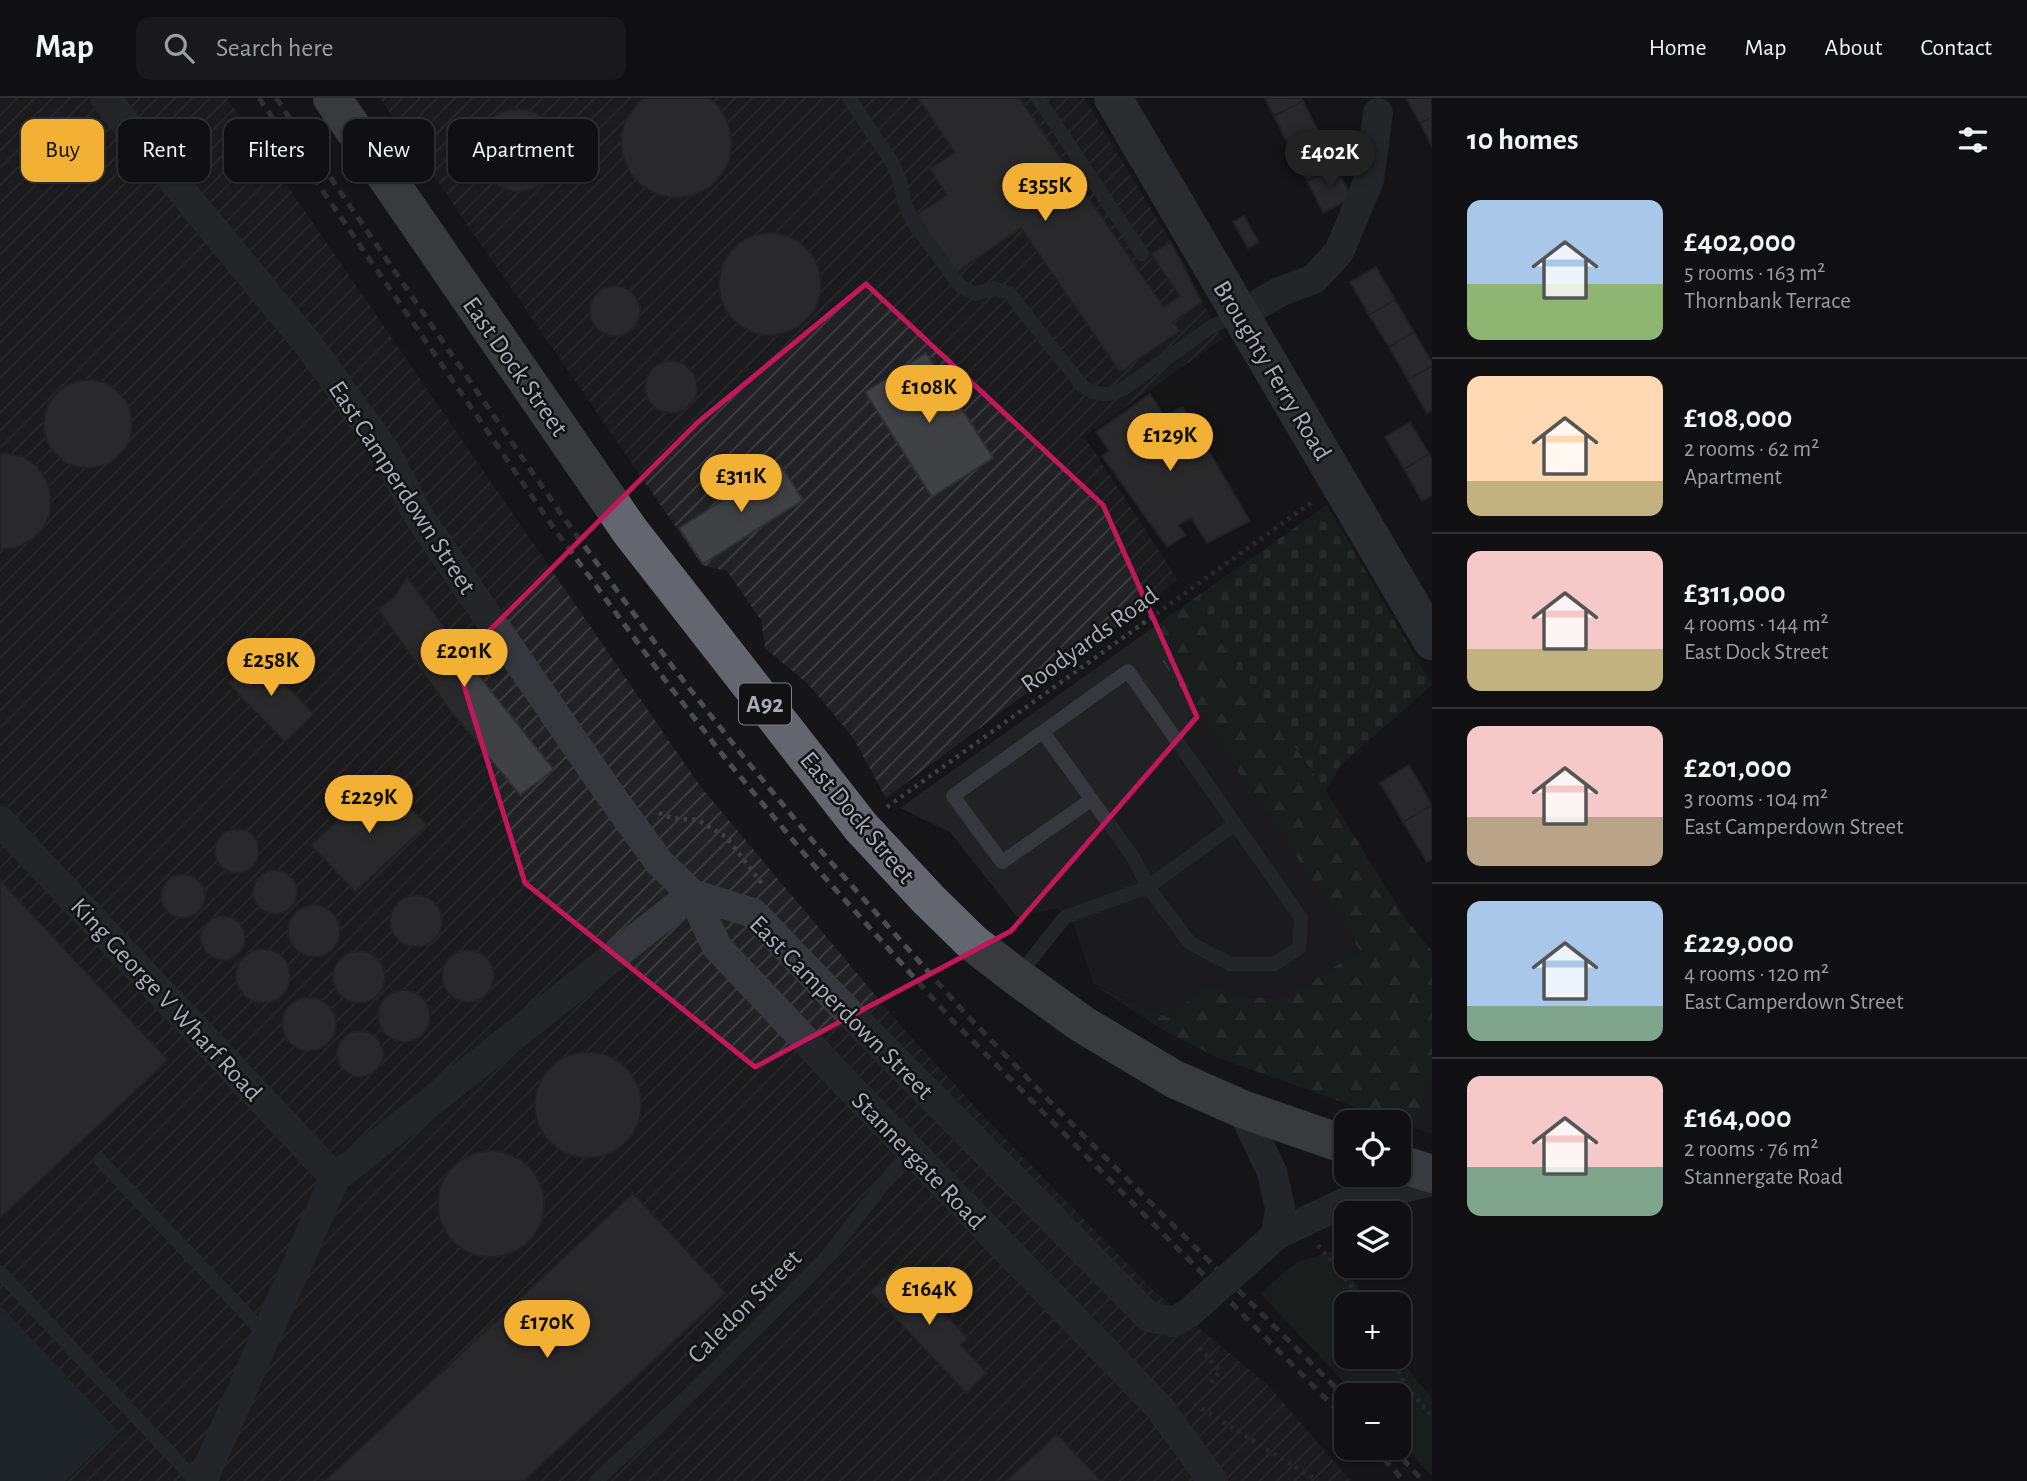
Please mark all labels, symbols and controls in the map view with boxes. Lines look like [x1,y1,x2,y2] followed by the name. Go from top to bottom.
[136,17,626,80] search box
[160,29,198,67] icon: search
[35,31,94,64] text: Map
[216,35,334,61] text: Search here
[1649,36,1707,60] text: Home
[1745,36,1787,60] text: Map
[1825,36,1882,60] text: About
[1920,36,1992,60] text: Contact
[21,119,104,182] chip: Buy
[118,119,210,182] chip: Rent
[224,119,329,182] chip: Filters
[343,119,434,182] chip: New
[448,119,598,182] chip: Apartment
[1954,121,1992,159] icon: filters
[1467,125,1578,155] text: 10 homes
[1281,130,1379,190] pin: £402K
[1301,141,1359,164] text: £402K
[996,164,1094,223] pin: £355K
[1018,174,1072,197] text: £355K
[1684,227,1796,257] text: £402,000
[1523,228,1607,312] icon: home
[1684,262,1825,285] text: 5 rooms · 163 m²
[1208,276,1336,465] street label: Broughty Ferry Road
[1684,290,1851,313] text: Thornbank Terrace
[458,292,573,441] street label: East Dock Street
[880,366,978,425] pin: £108K
[324,376,481,599] street label: East Camperdown Street
[901,376,957,399] text: £108K
[1684,403,1792,433] text: £108,000
[1523,404,1607,488] icon: home
[1121,414,1219,473] pin: £129K
[1143,424,1197,447] text: £129K
[1684,438,1819,461] text: 2 rooms · 62 m²
[692,454,790,514] pin: £311K
[716,465,766,488] text: £311K
[1684,466,1782,489] text: Apartment
[1684,578,1786,608] text: £311,000
[1523,579,1607,663] icon: home
[1016,582,1163,698] street label: Roodyards Road
[1684,613,1829,636] text: 4 rooms · 144 m²
[415,630,513,689] pin: £201K
[222,638,320,698] pin: £258K
[437,640,491,663] text: £201K
[1684,641,1828,664] text: East Dock Street
[243,649,299,672] text: £258K
[739,684,791,724] road number: A92
[795,747,920,888] street label: East Dock Street
[1684,753,1792,783] text: £201,000
[1523,754,1607,838] icon: home
[320,776,418,835] pin: £229K
[341,786,397,809] text: £229K
[1684,788,1828,811] text: 3 rooms · 104 m²
[1684,816,1904,839] text: East Camperdown Street
[66,893,267,1106] street label: King George V Wharf Road
[744,911,938,1105] street label: East Camperdown Street
[1684,928,1794,958] text: £229,000
[1523,929,1607,1013] icon: home
[1684,963,1829,986] text: 4 rooms · 120 m²
[1684,991,1904,1014] text: East Camperdown Street
[847,1087,990,1234] street label: Stannergate Road
[1684,1103,1792,1133] text: £164,000
[1523,1104,1607,1188] icon: home
[1334,1110,1411,1460] map controls
[1334,1110,1411,1187] button: locate
[1684,1138,1818,1161] text: 2 rooms · 76 m²
[1684,1166,1843,1189] text: Stannergate Road
[1334,1201,1411,1278] button: layers
[683,1245,807,1369] street label: Caledon Street
[880,1268,978,1327] pin: £164K
[902,1278,956,1301] text: £164K
[1334,1292,1411,1369] button: +
[498,1300,596,1360] pin: £170K
[520,1311,574,1334] text: £170K
[1334,1383,1411,1460] button: −

